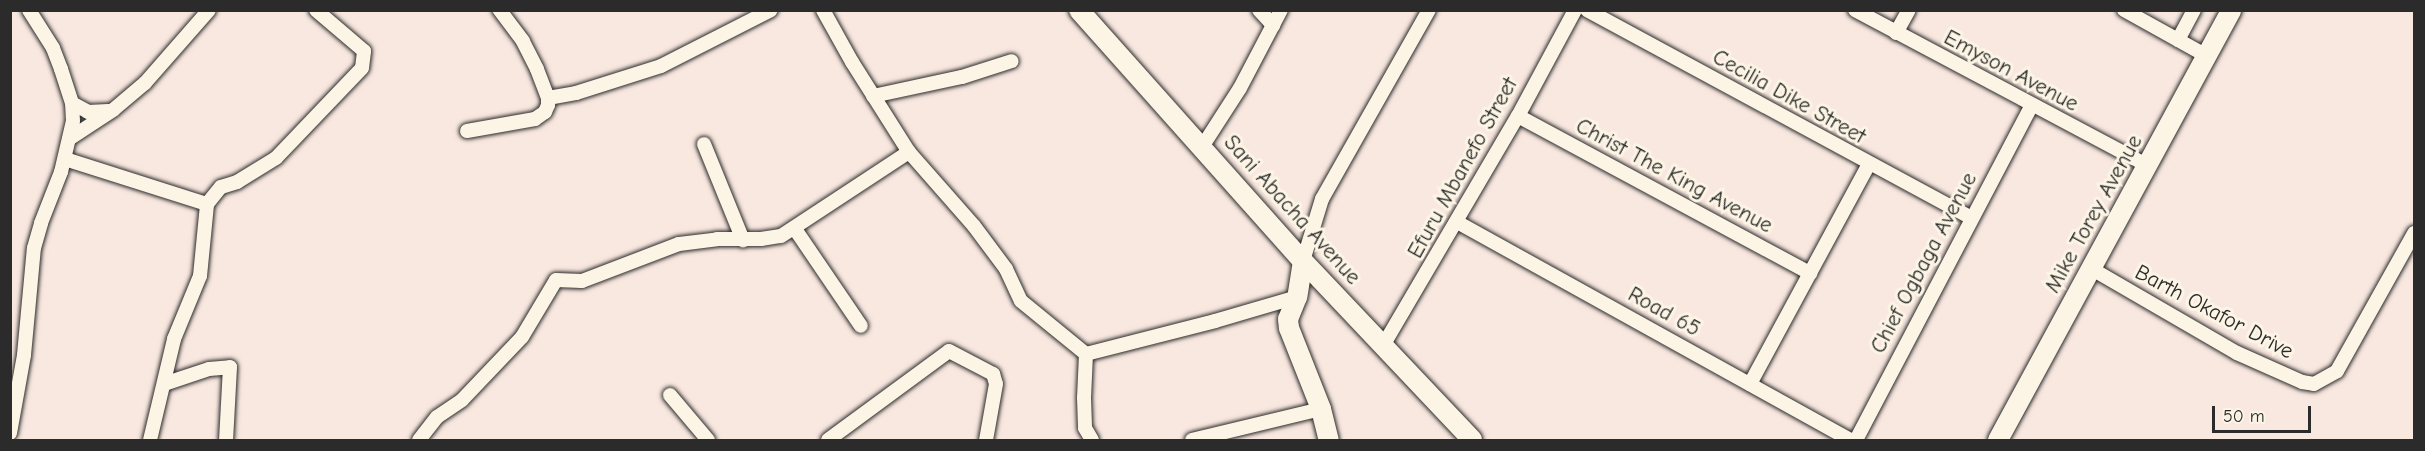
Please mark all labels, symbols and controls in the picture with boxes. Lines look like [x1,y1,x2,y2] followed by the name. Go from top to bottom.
[1939,24,2083,118] street label: Emyson Avenue
[1708,44,1870,150] street label: Cecilia Dike Street
[1402,73,1524,263] street label: Efuru Mbanefo Street
[1571,113,1777,239] street label: Christ The King Avenue
[1218,130,1366,290] street label: Sani Abacha Avenue
[2040,130,2148,298] street label: Mike Torey Avenue
[1865,168,1983,358] street label: Chief Ogbaga Avenue
[2130,259,2298,365] street label: Barth Okafor Drive
[1623,281,1705,343] street label: Road 65
[2215,394,2314,432] scale bar
[2223,406,2265,427] text: 50 m

